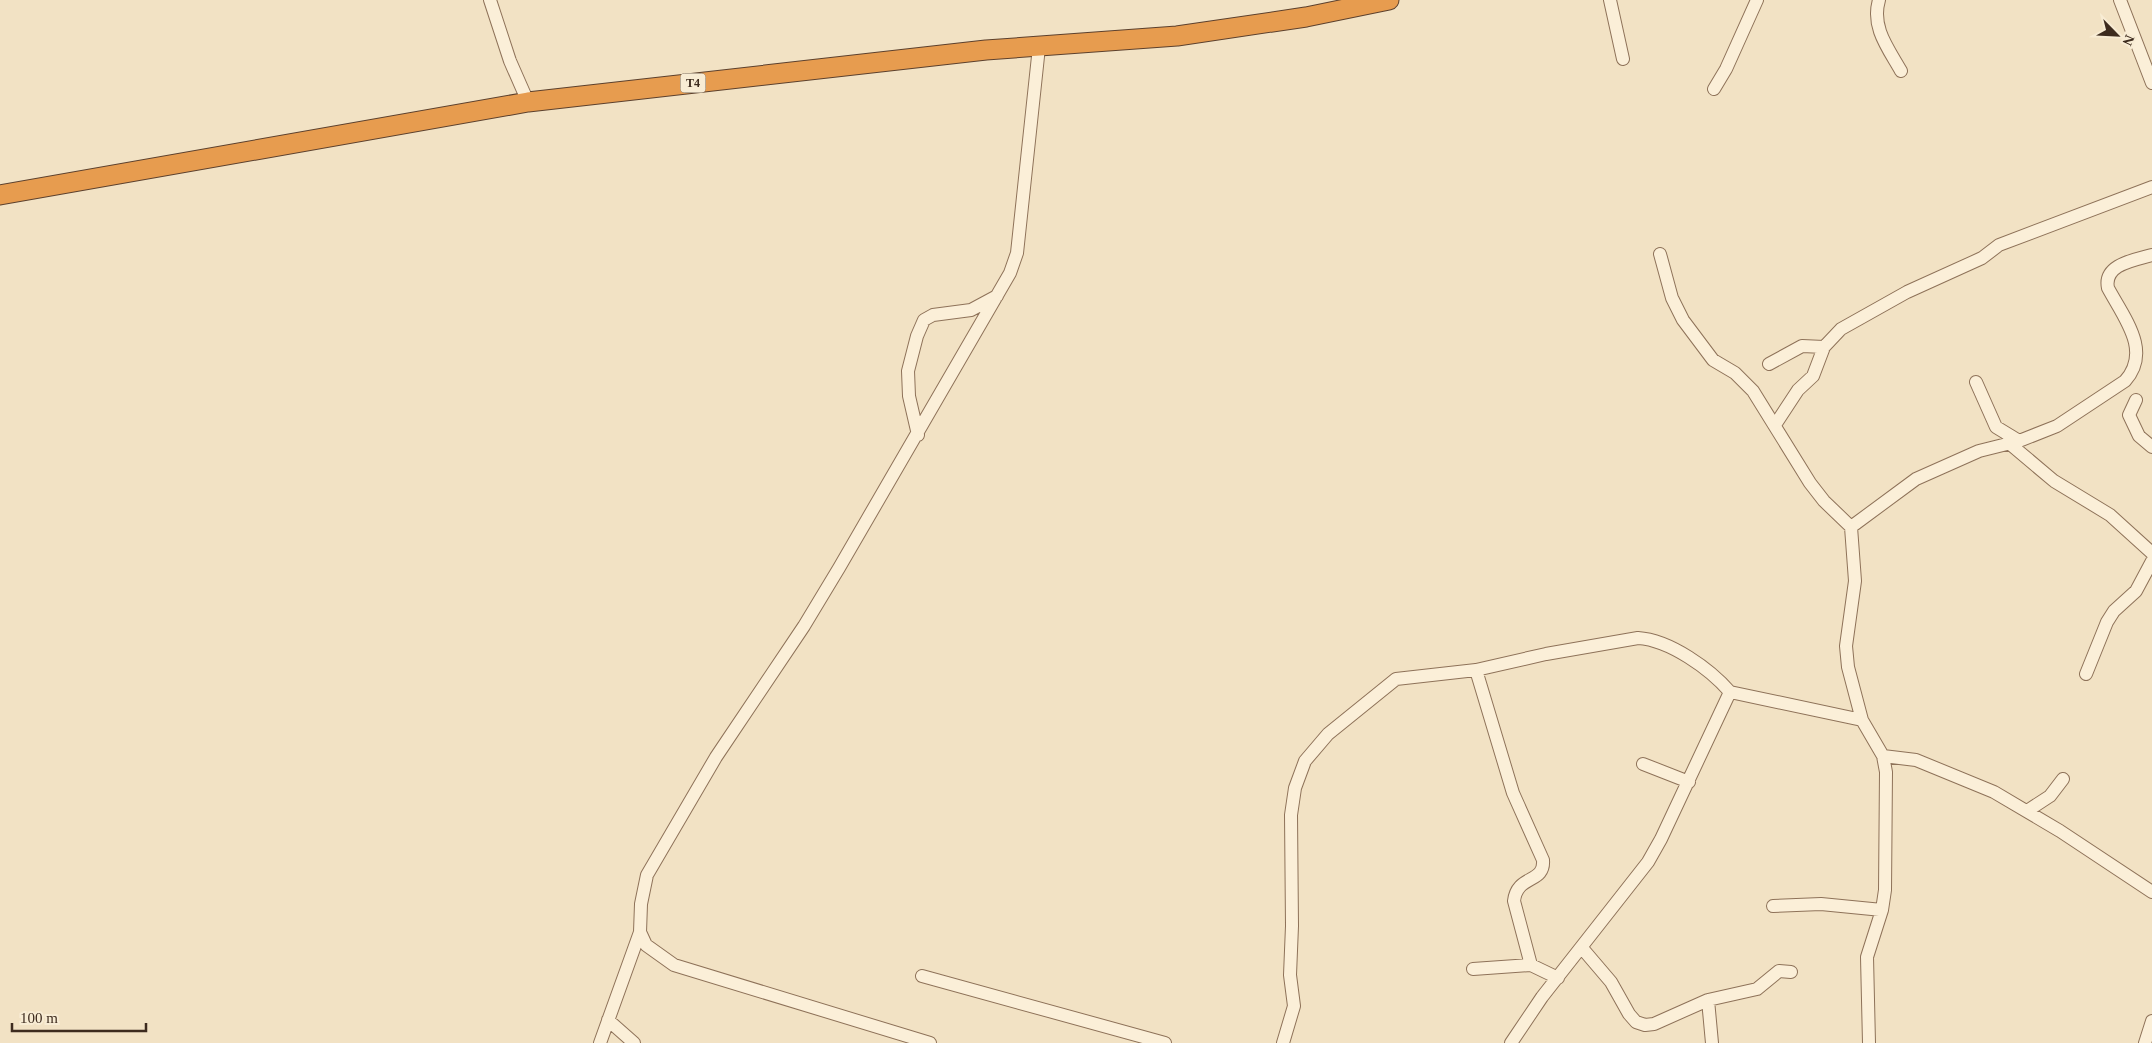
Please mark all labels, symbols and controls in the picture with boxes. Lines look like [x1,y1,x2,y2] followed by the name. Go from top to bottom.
[2092,10,2142,60] north arrow
[2120,32,2137,48] text: N
[680,74,706,92] road number: T4
[12,1000,146,1032] scale bar
[20,1010,58,1026] text: 100 m

